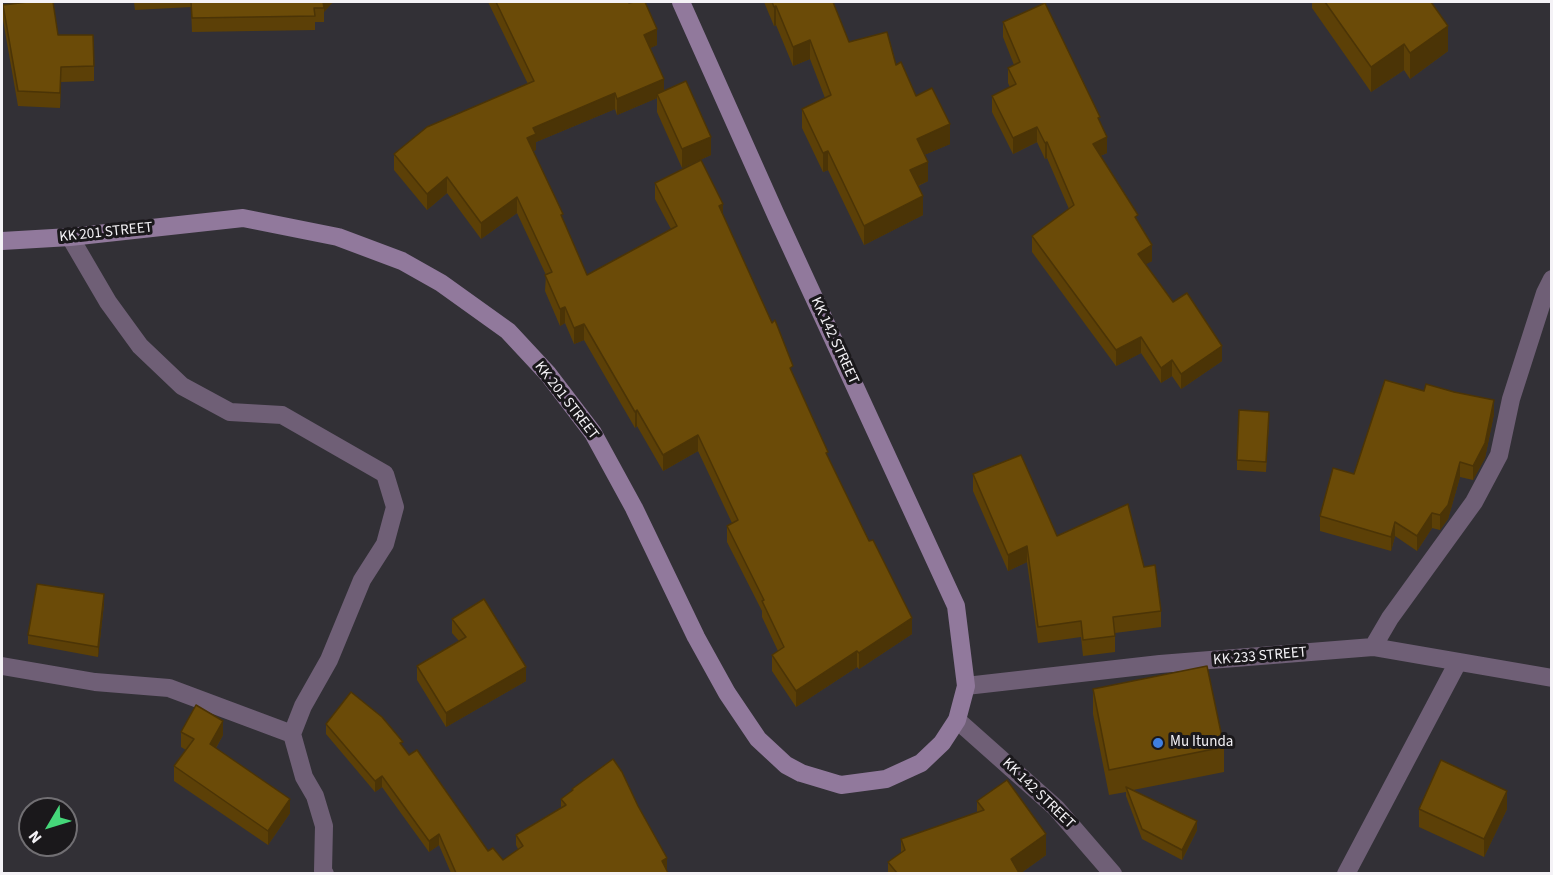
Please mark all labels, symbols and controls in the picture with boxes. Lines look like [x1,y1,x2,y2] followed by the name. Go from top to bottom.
[58,219,154,247] street label: KK 201 STREET
[806,295,862,387] street label: KK 142 STREET
[530,358,602,444] street label: KK 201 STREET
[1212,644,1308,670] street label: KK 233 STREET
[1170,734,1233,752] place label: Mu Itunda
[1151,736,1165,750] marker: Mu Itunda
[998,755,1078,833] street label: KK 142 STREET
[18,797,78,857] north arrow
[23,826,47,848] text: N

